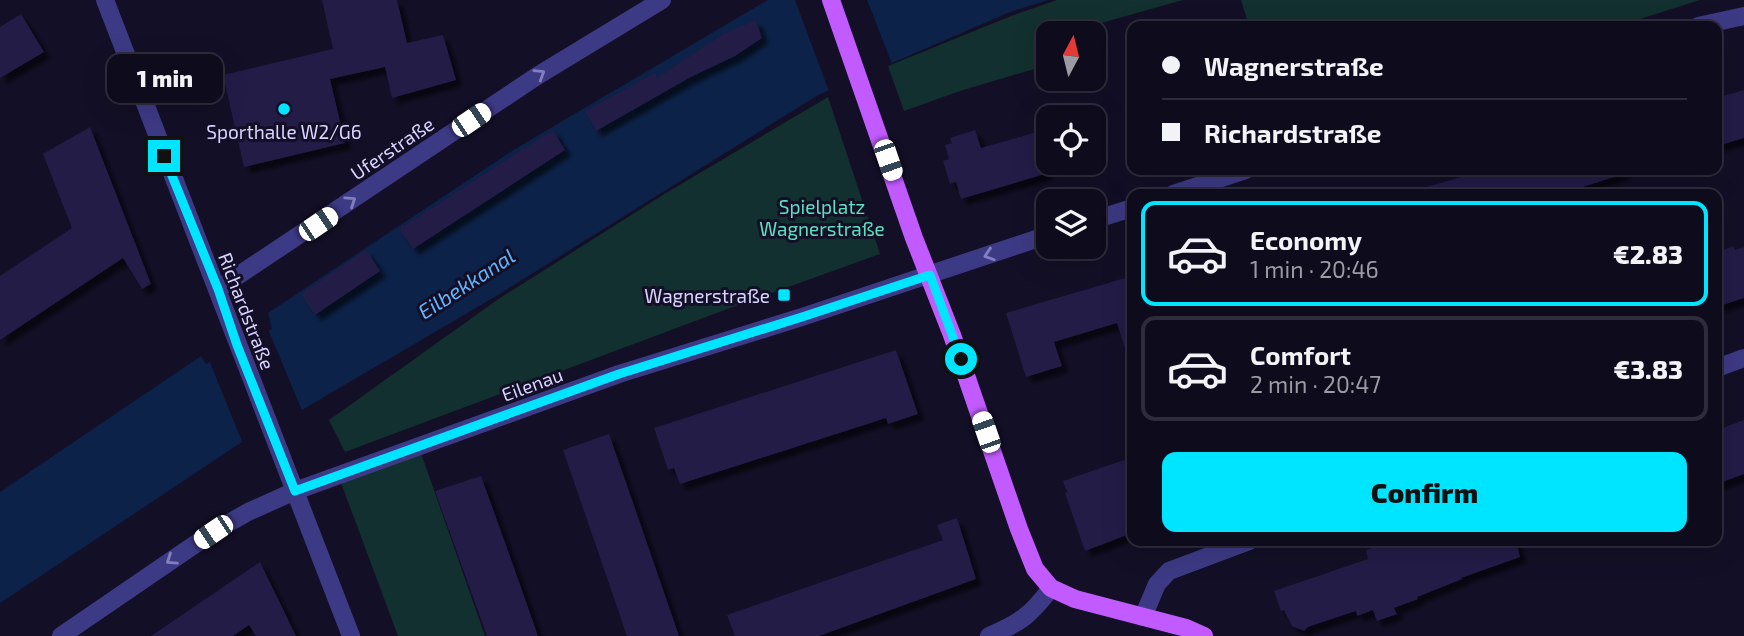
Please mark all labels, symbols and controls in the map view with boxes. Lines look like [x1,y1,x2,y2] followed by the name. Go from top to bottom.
[1036,21,1106,91] north arrow
[1036,21,1106,259] map controls
[1204,50,1384,81] text: Wagnerstraße
[106,54,222,104] callout: 1 min
[137,64,193,92] text: 1 min
[532,70,545,83] one-way arrow
[448,100,495,140] car
[276,101,292,117] marker: Sporthalle W2/G6
[1036,105,1106,175] button: locate
[346,112,438,184] street label: Uferstraße
[1204,117,1382,148] text: Richardstraße
[206,120,362,143] place label: Sporthalle W2/G6
[872,137,905,183] car
[148,140,180,172] route end
[1036,189,1106,259] button: layers
[759,195,885,240] park label: Spielplatz Wagnerstraße
[343,197,356,210] one-way arrow
[295,204,342,244] car
[1166,222,1229,285] icon: car
[1250,224,1362,255] text: Economy
[1613,238,1683,269] text: €2.83
[413,242,519,324] water label: Eilbekkanal
[983,247,996,261] one-way arrow
[214,249,280,373] street label: Richardstraße
[1250,255,1379,283] text: 1 min · 20:46
[644,284,770,307] place label: Wagnerstraße
[776,287,792,303] marker: Wagnerstraße
[1166,337,1229,400] icon: car
[1250,339,1351,370] text: Comfort
[945,343,977,375] route start
[1614,353,1683,384] text: €3.83
[498,362,566,406] street label: Eilenau
[1250,370,1381,398] text: 2 min · 20:47
[970,409,1003,455] car
[1162,452,1687,532] button: Confirm
[190,512,237,552] car
[166,552,179,564] one-way arrow

